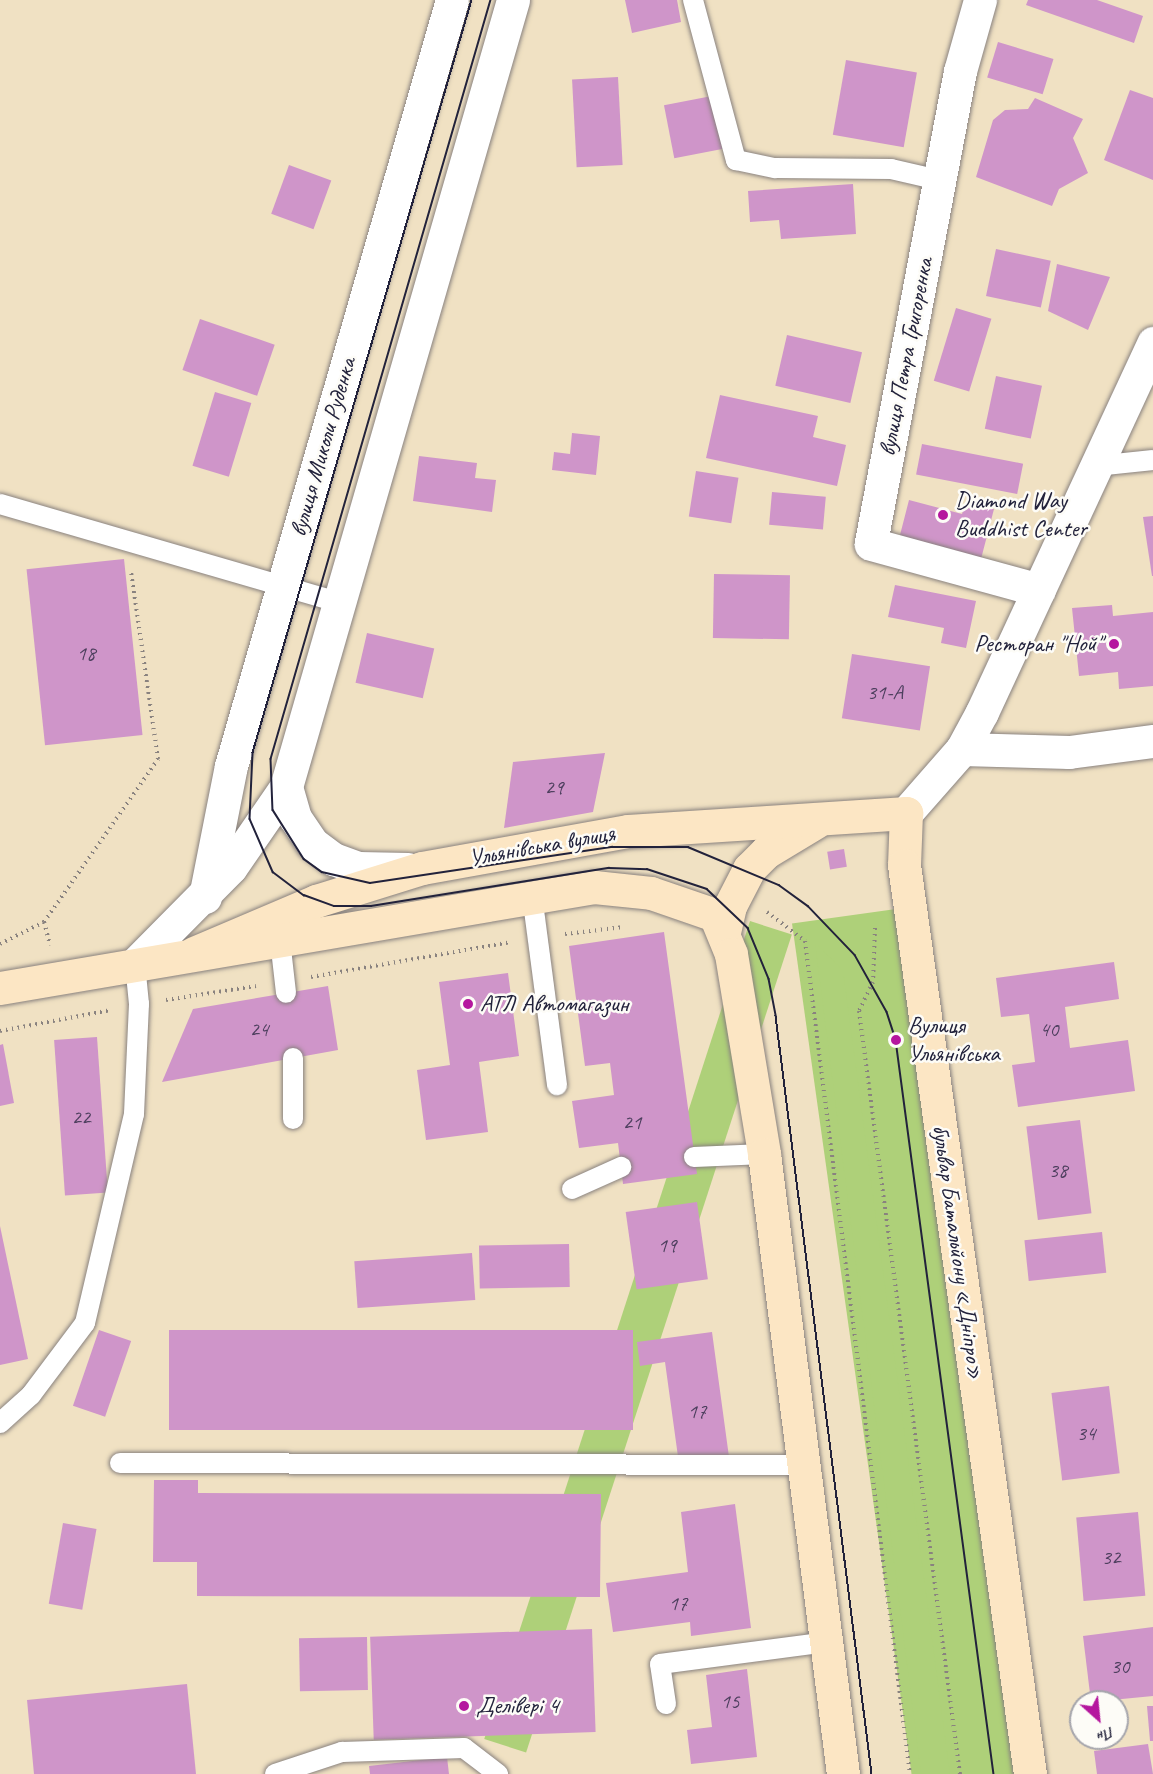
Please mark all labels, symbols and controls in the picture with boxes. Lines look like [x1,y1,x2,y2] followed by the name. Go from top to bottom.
[873,256,939,458] street label: вулиця Петра Григоренка
[284,355,362,539] street label: вулиця Миколи Руденка
[955,487,1087,543] place label: Diamond Way Buddhist Center
[936,508,950,522] marker: Diamond Way Buddhist Center
[974,630,1102,658] place label: Ресторан "Ной"
[1107,637,1121,651] marker: Ресторан "Ной"
[77,640,95,666] house number: 18
[867,679,903,705] house number: 31-А
[545,774,563,800] house number: 29
[466,819,618,873] street label: Ульянівська вулиця
[480,990,629,1018] place label: АТЛ Автомагазин
[461,997,475,1011] marker: АТЛ Автомагазин
[908,1012,1000,1068] place label: Вулиця Ульянівська
[250,1016,268,1042] house number: 24
[1040,1016,1058,1042] house number: 40
[889,1033,903,1047] marker: Вулиця Ульянівська
[72,1104,90,1130] house number: 22
[623,1109,641,1135] house number: 21
[926,1124,990,1380] street label: бульвар Батальйону «Дніпро»
[1049,1157,1067,1183] house number: 38
[658,1232,676,1258] house number: 19
[688,1398,706,1424] house number: 17
[1077,1420,1095,1446] house number: 34
[1102,1544,1120,1570] house number: 32
[669,1590,687,1616] house number: 17
[1111,1653,1129,1679] house number: 30
[721,1688,739,1714] house number: 15
[1069,1690,1129,1750] north arrow
[476,1692,559,1720] place label: Делівері 4
[457,1699,471,1713] marker: Делівері 4
[1094,1722,1118,1747] text: Пн

